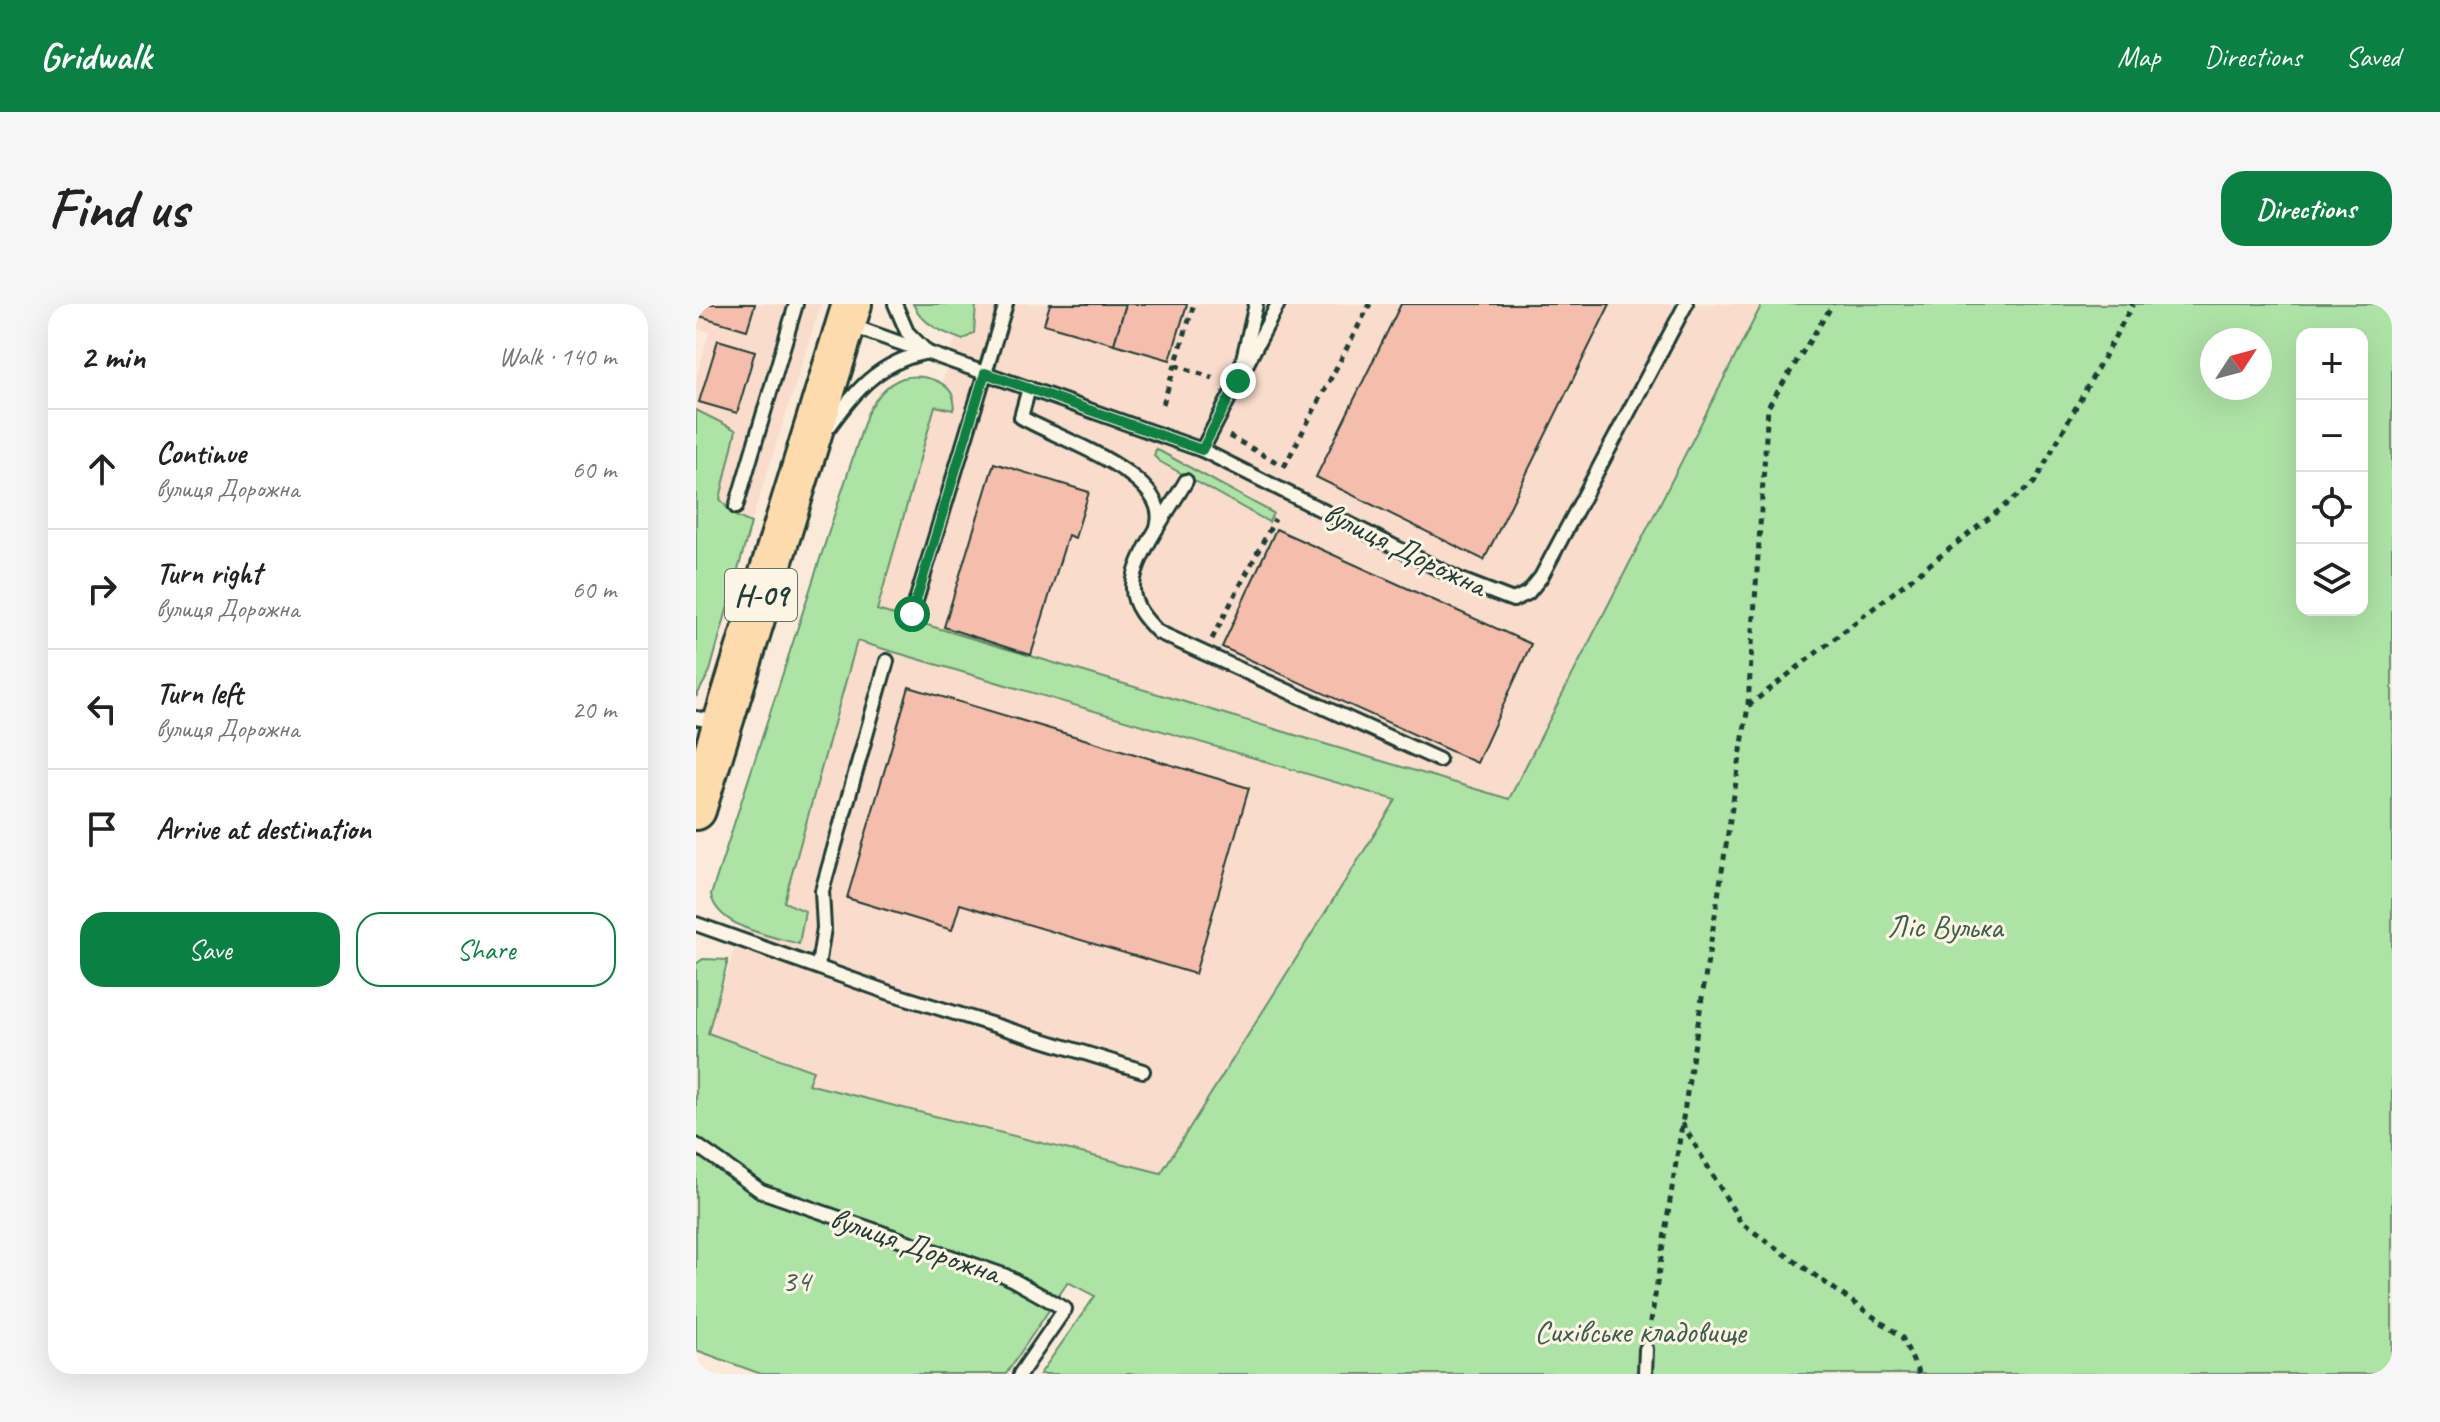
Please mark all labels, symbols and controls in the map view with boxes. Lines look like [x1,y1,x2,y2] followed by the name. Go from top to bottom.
[40,33,152,80] text: Gridwalk
[2117,39,2160,74] text: Map
[2204,39,2302,74] text: Directions
[2346,39,2400,74] text: Saved
[2221,171,2392,246] button: Directions
[48,173,188,244] text: Find us
[2200,328,2272,400] north arrow
[2296,328,2368,616] map controls
[2296,328,2368,400] button: +
[80,335,145,378] text: 2 min
[499,340,616,373] text: Walk · 140 m
[1220,363,1256,399] route end
[2296,400,2368,472] button: −
[156,434,246,472] text: Continue
[80,447,124,491] icon: ahead
[572,453,616,486] text: 60 m
[156,472,299,505] text: вулиця Дорожна
[2296,472,2368,544] button: locate
[1317,492,1496,607] street label: вулиця Дорожна
[2296,544,2368,616] button: layers
[156,554,261,592] text: Turn right
[80,567,124,611] icon: right
[725,569,797,621] road number: Н-09
[572,573,616,606] text: 60 m
[156,592,299,625] text: вулиця Дорожна
[894,596,930,632] route start
[156,674,243,712] text: Turn left
[80,687,124,731] icon: left
[572,693,616,726] text: 20 m
[156,712,299,745] text: вулиця Дорожна
[80,807,124,851] icon: arrive
[156,810,371,848] text: Arrive at destination
[1887,906,2005,947] park label: Ліс Вулька
[80,912,340,987] button: Save
[356,912,616,987] button: Share
[825,1197,1008,1294] street label: вулиця Дорожна
[782,1260,814,1301] park label: 34
[1534,1311,1748,1352] park label: Сихівське кладовище

